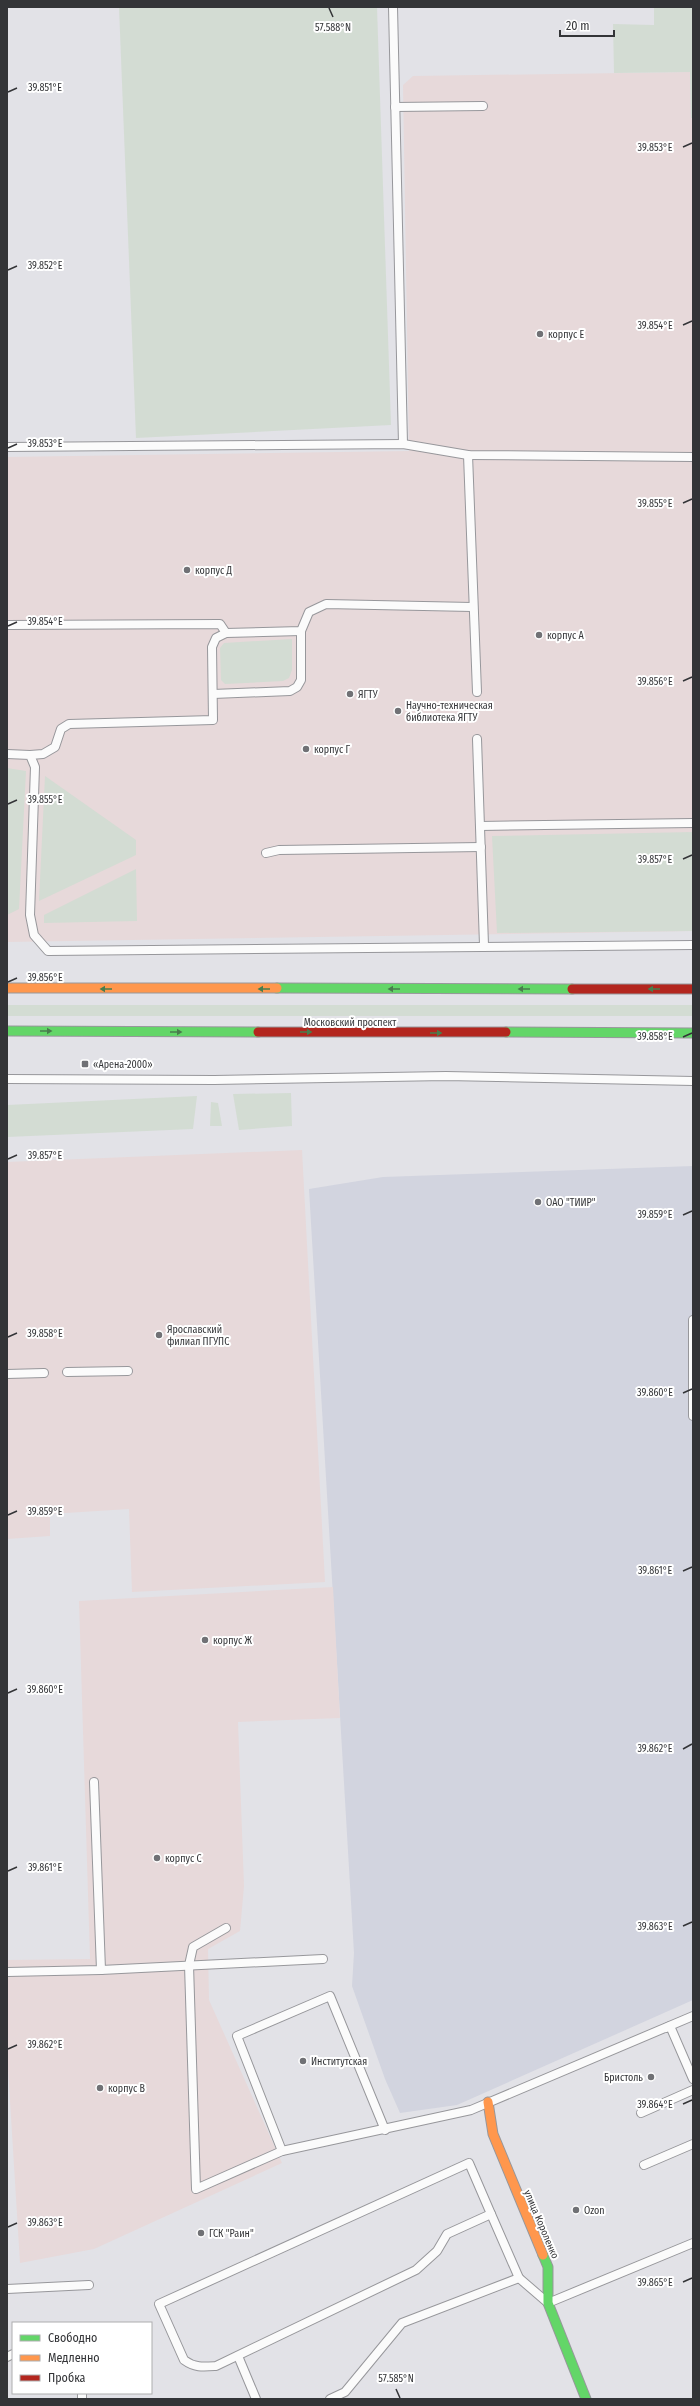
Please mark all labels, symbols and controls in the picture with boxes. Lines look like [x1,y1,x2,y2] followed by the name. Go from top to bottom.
[560,12,614,38] scale bar
[566,19,590,33] text: 20 m
[315,22,351,34] text: 57.588°N
[28,82,62,94] text: 39.851°E
[638,142,673,154] text: 39.853°E
[28,260,63,272] text: 39.852°E
[637,320,673,332] text: 39.854°E
[535,329,545,339] marker: корпус Е
[548,329,585,341] place label: корпус Е
[28,438,63,450] text: 39.853°E
[638,498,673,510] text: 39.855°E
[182,565,192,575] marker: корпус Д
[195,565,233,577] place label: корпус Д
[27,616,63,628] text: 39.854°E
[534,630,544,640] marker: корпус А
[547,630,585,642] place label: корпус А
[637,676,673,688] text: 39.856°E
[345,689,355,699] marker: ЯГТУ
[358,689,378,701] place label: ЯГТУ
[406,700,493,724] place label: Научно-техническая библиотека ЯГТУ
[393,706,403,716] marker: Научно-техническая библиотека ЯГТУ
[301,744,311,754] marker: корпус Г
[314,744,351,756] place label: корпус Г
[28,794,63,806] text: 39.855°E
[638,854,672,866] text: 39.857°E
[27,972,63,984] text: 39.856°E
[99,986,112,992] one-way arrow
[257,986,270,992] one-way arrow
[387,986,400,992] one-way arrow
[517,986,530,992] one-way arrow
[647,986,660,992] one-way arrow
[304,1017,397,1029] street label: Московский проспект
[40,1028,53,1034] one-way arrow
[170,1029,183,1035] one-way arrow
[300,1029,313,1035] one-way arrow
[430,1030,443,1036] one-way arrow
[637,1031,673,1043] text: 39.858°E
[80,1059,90,1069] marker: «Арена-2000»
[93,1059,152,1071] place label: «Арена-2000»
[28,1150,62,1162] text: 39.857°E
[533,1197,543,1207] marker: ОАО "ТИИР"
[546,1197,596,1209] place label: ОАО "ТИИР"
[637,1209,673,1221] text: 39.859°E
[167,1324,229,1348] place label: Ярославский филиал ПГУПС
[27,1328,63,1340] text: 39.858°E
[154,1330,164,1340] marker: Ярославский филиал ПГУПС
[637,1387,673,1399] text: 39.860°E
[27,1506,63,1518] text: 39.859°E
[638,1565,672,1577] text: 39.861°E
[200,1635,210,1645] marker: корпус Ж
[213,1635,253,1647] place label: корпус Ж
[27,1684,63,1696] text: 39.860°E
[637,1743,673,1755] text: 39.862°E
[152,1853,162,1863] marker: корпус С
[165,1853,202,1865] place label: корпус С
[28,1862,62,1874] text: 39.861°E
[637,1921,673,1933] text: 39.863°E
[27,2039,63,2051] text: 39.862°E
[298,2056,308,2066] marker: Институтская
[311,2056,367,2068] place label: Институтская
[604,2072,643,2084] place label: Бристоль
[646,2072,656,2082] marker: Бристоль
[95,2083,105,2093] marker: корпус В
[108,2083,146,2095] place label: корпус В
[637,2099,673,2111] text: 39.864°E
[521,2188,561,2261] street label: улица Короленко
[571,2205,581,2215] marker: Ozon
[584,2205,605,2217] place label: Ozon
[27,2217,63,2229] text: 39.863°E
[196,2228,206,2238] marker: ГСК "Раин"
[209,2228,254,2240] place label: ГСК "Раин"
[637,2277,673,2289] text: 39.865°E
[12,2322,152,2394] legend
[48,2331,97,2345] text: Свободно
[48,2351,100,2365] text: Медленно
[48,2371,86,2385] text: Пробка
[378,2373,414,2385] text: 57.585°N

